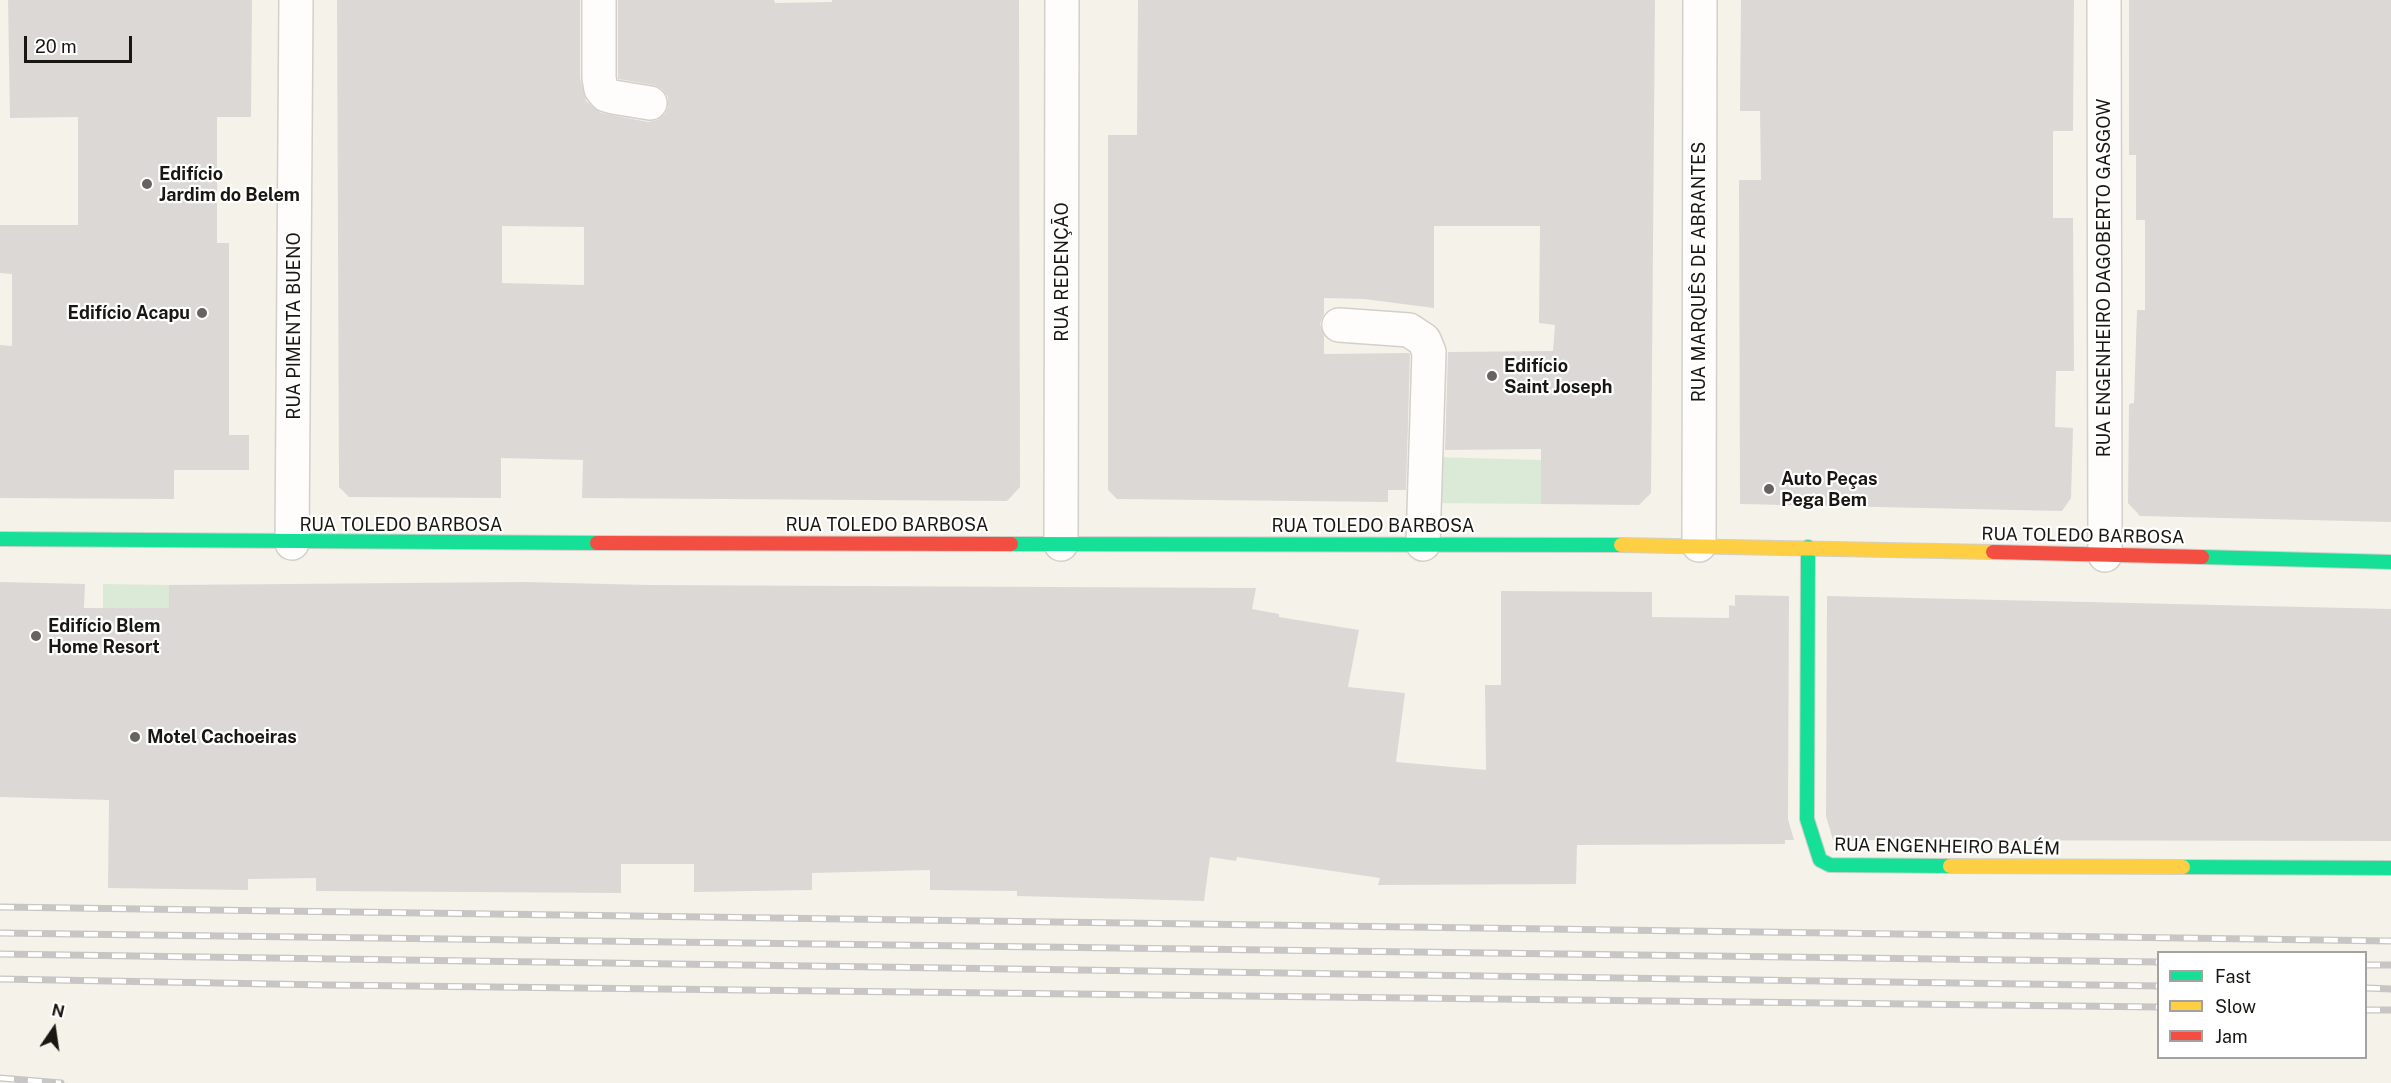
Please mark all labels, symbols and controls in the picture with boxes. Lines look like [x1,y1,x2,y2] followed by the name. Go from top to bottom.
[27,24,135,62] scale bar
[35,36,77,57] text: 20 m
[2093,99,2115,457] street label: RUA ENGENHEIRO DAGOBERTO GASGOW
[1688,142,1710,402] street label: RUA MARQUÊS DE ABRANTES
[159,163,300,206] place label: Edifício Jardim do Belem
[140,177,154,191] marker: Edifício Jardim do Belem
[1051,202,1073,342] street label: RUA REDENÇÃO
[283,232,305,420] street label: RUA PIMENTA BUENO
[68,302,190,324] place label: Edifício Acapu
[195,306,209,320] marker: Edifício Acapu
[1504,355,1612,398] place label: Edifício Saint Joseph
[1485,369,1499,383] marker: Edifício Saint Joseph
[1781,468,1877,510] place label: Auto Peças Pega Bem
[1762,482,1776,496] marker: Auto Peças Pega Bem
[299,514,503,536] street label: RUA TOLEDO BARBOSA
[785,514,989,536] street label: RUA TOLEDO BARBOSA
[1271,515,1475,537] street label: RUA TOLEDO BARBOSA
[1981,523,2185,549] street label: RUA TOLEDO BARBOSA
[48,615,160,658] place label: Edifício Blem Home Resort
[29,629,43,643] marker: Edifício Blem Home Resort
[147,726,297,748] place label: Motel Cachoeiras
[128,730,142,744] marker: Motel Cachoeiras
[1834,834,2060,860] street label: RUA ENGENHEIRO BALÉM
[2157,951,2367,1059] legend
[2215,966,2251,987] text: Fast
[2215,996,2256,1017] text: Slow
[24,999,84,1059] north arrow
[50,1000,66,1022] text: N
[2215,1026,2248,1047] text: Jam

